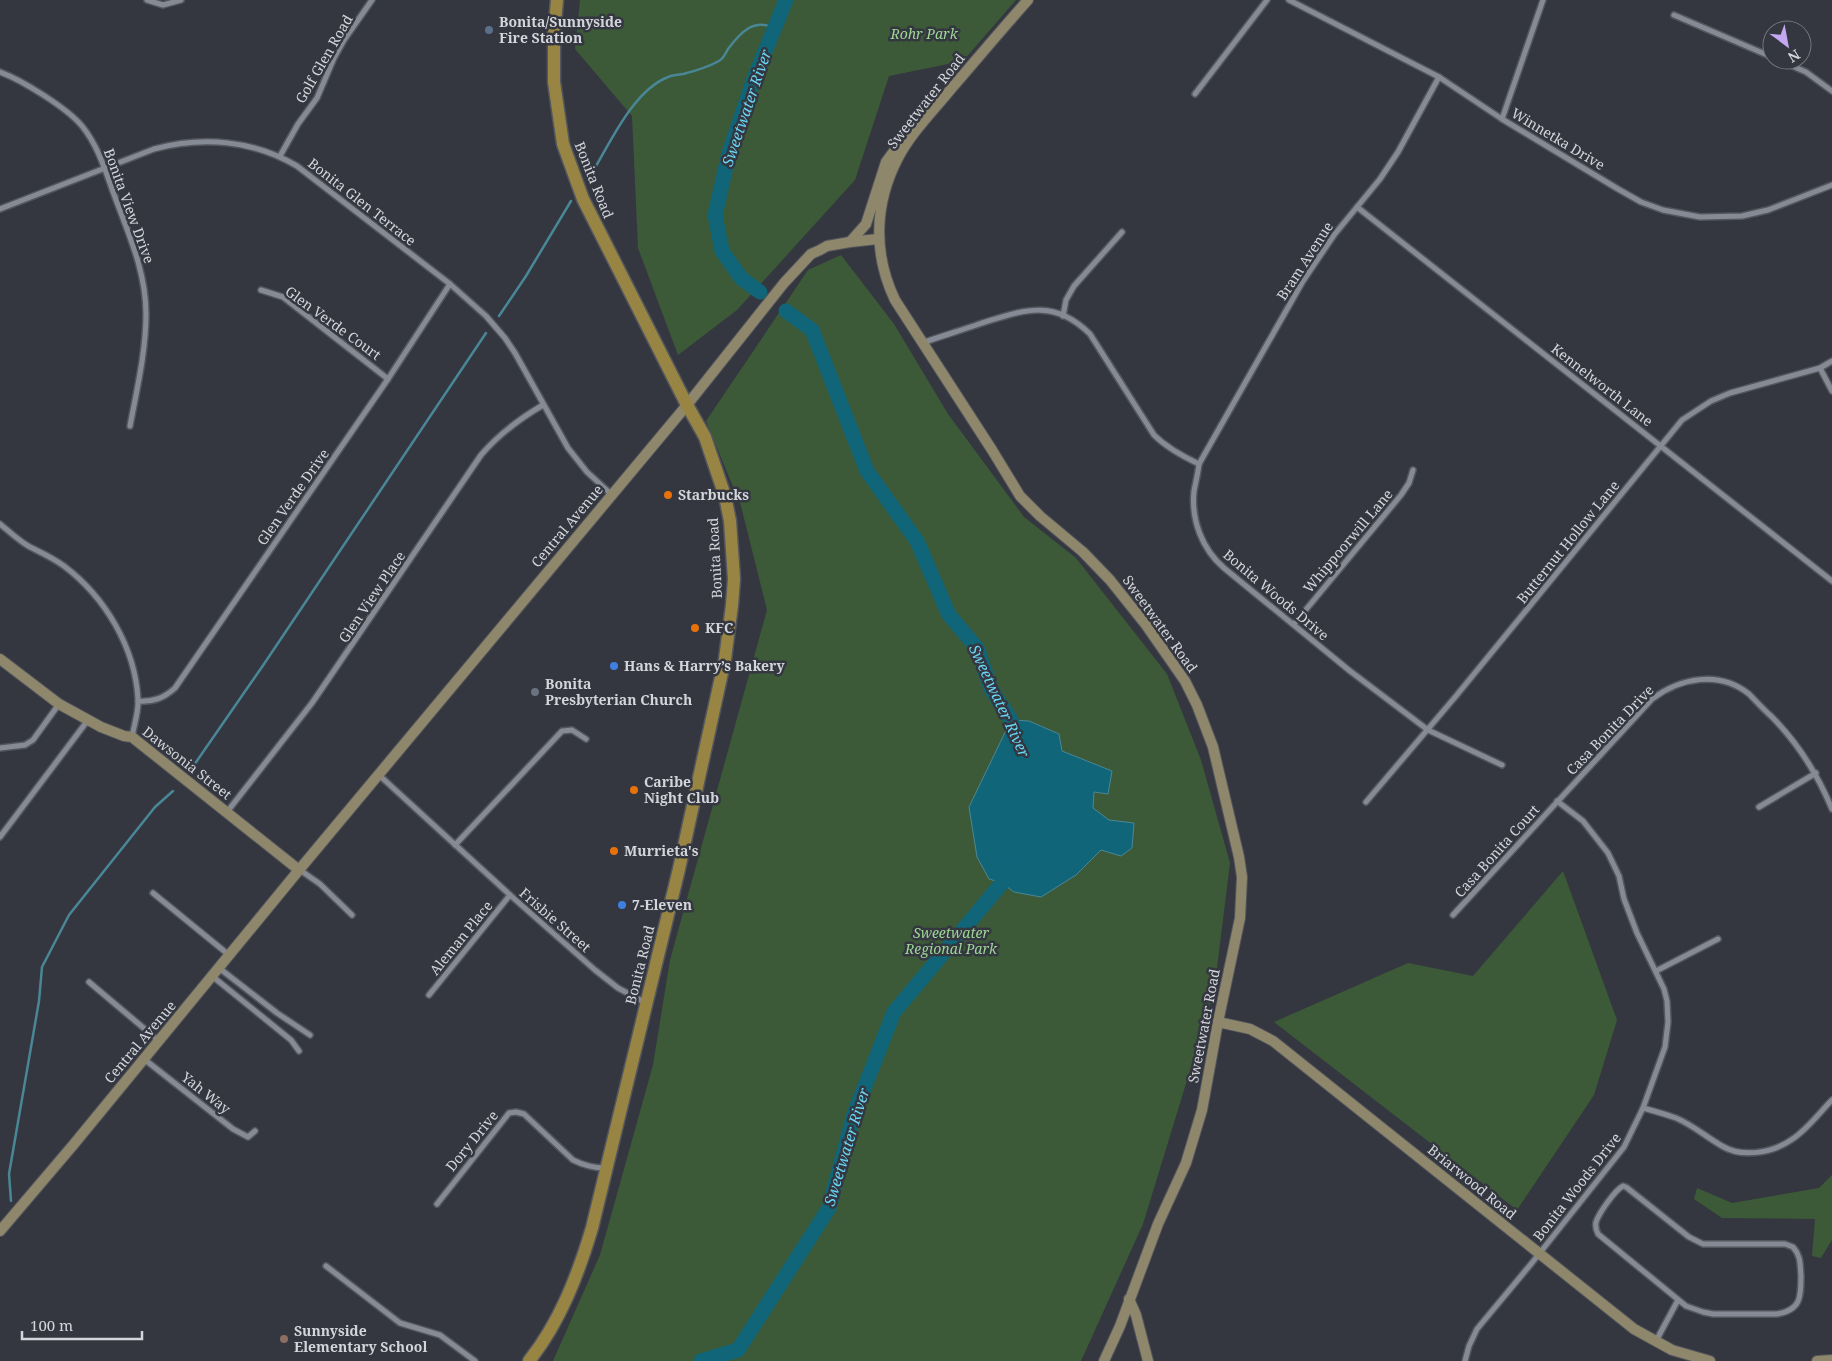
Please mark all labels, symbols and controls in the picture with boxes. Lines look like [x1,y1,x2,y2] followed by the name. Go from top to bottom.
[290,11,357,107] street label: Golf Glen Road
[499,12,622,47] place label: Bonita/Sunnyside Fire Station
[1762,20,1812,70] north arrow
[483,24,495,36] marker: Bonita/Sunnyside Fire Station
[889,24,959,43] park label: Rohr Park
[1784,45,1804,67] text: N
[717,46,776,169] water label: Sweetwater River
[882,49,969,152] street label: Sweetwater Road
[1508,103,1609,174] street label: Winnetka Drive
[570,139,619,221] street label: Bonita Road
[100,146,159,266] street label: Bonita View Drive
[304,153,420,250] street label: Bonita Glen Terrace
[1272,218,1337,304] street label: Bram Avenue
[282,281,385,364] street label: Glen Verde Court
[1548,339,1657,430] street label: Kennelworth Lane
[252,445,333,549] street label: Glen Verde Drive
[1512,476,1623,607] street label: Butternut Hollow Lane
[526,480,607,571] street label: Central Avenue
[678,485,749,504] place label: Starbucks
[1299,485,1397,597] street label: Whippoorwill Lane
[662,489,674,501] marker: Starbucks
[703,517,726,599] street label: Bonita Road
[1219,545,1333,645] street label: Bonita Woods Drive
[334,547,409,646] street label: Glen View Place
[1119,571,1202,676] street label: Sweetwater Road
[705,618,733,637] place label: KFC
[689,622,701,634] marker: KFC
[965,641,1035,761] water label: Sweetwater River
[624,656,785,675] place label: Hans & Harry’s Bakery
[608,660,620,672] marker: Hans & Harry’s Bakery
[545,674,692,709] place label: Bonita Presbyterian Church
[1562,680,1658,779] street label: Casa Bonita Drive
[529,686,541,698] marker: Bonita Presbyterian Church
[139,722,236,804] street label: Dawsonia Street
[644,772,719,807] place label: Caribe Night Club
[628,784,640,796] marker: Caribe Night Club
[1450,800,1543,901] street label: Casa Bonita Court
[624,841,699,860] place label: Murrieta's
[608,845,620,857] marker: Murrieta's
[516,883,595,956] street label: Frisbie Street
[632,895,692,914] place label: 7-Eleven
[425,897,496,979] street label: Aleman Place
[616,899,628,911] marker: 7-Eleven
[621,923,659,1006] street label: Bonita Road
[904,923,998,958] park label: Sweetwater Regional Park
[1183,967,1224,1085] street label: Sweetwater Road
[99,996,180,1087] street label: Central Avenue
[177,1067,235,1118] street label: Yah Way
[819,1084,874,1208] water label: Sweetwater River
[441,1106,502,1175] street label: Dory Drive
[1528,1129,1625,1245] street label: Bonita Woods Drive
[1424,1140,1521,1224] street label: Briarwood Road
[22,1308,142,1340] scale bar
[30,1315,73,1335] text: 100 m
[294,1321,427,1356] place label: Sunnyside Elementary School
[278,1333,290,1345] marker: Sunnyside Elementary School

